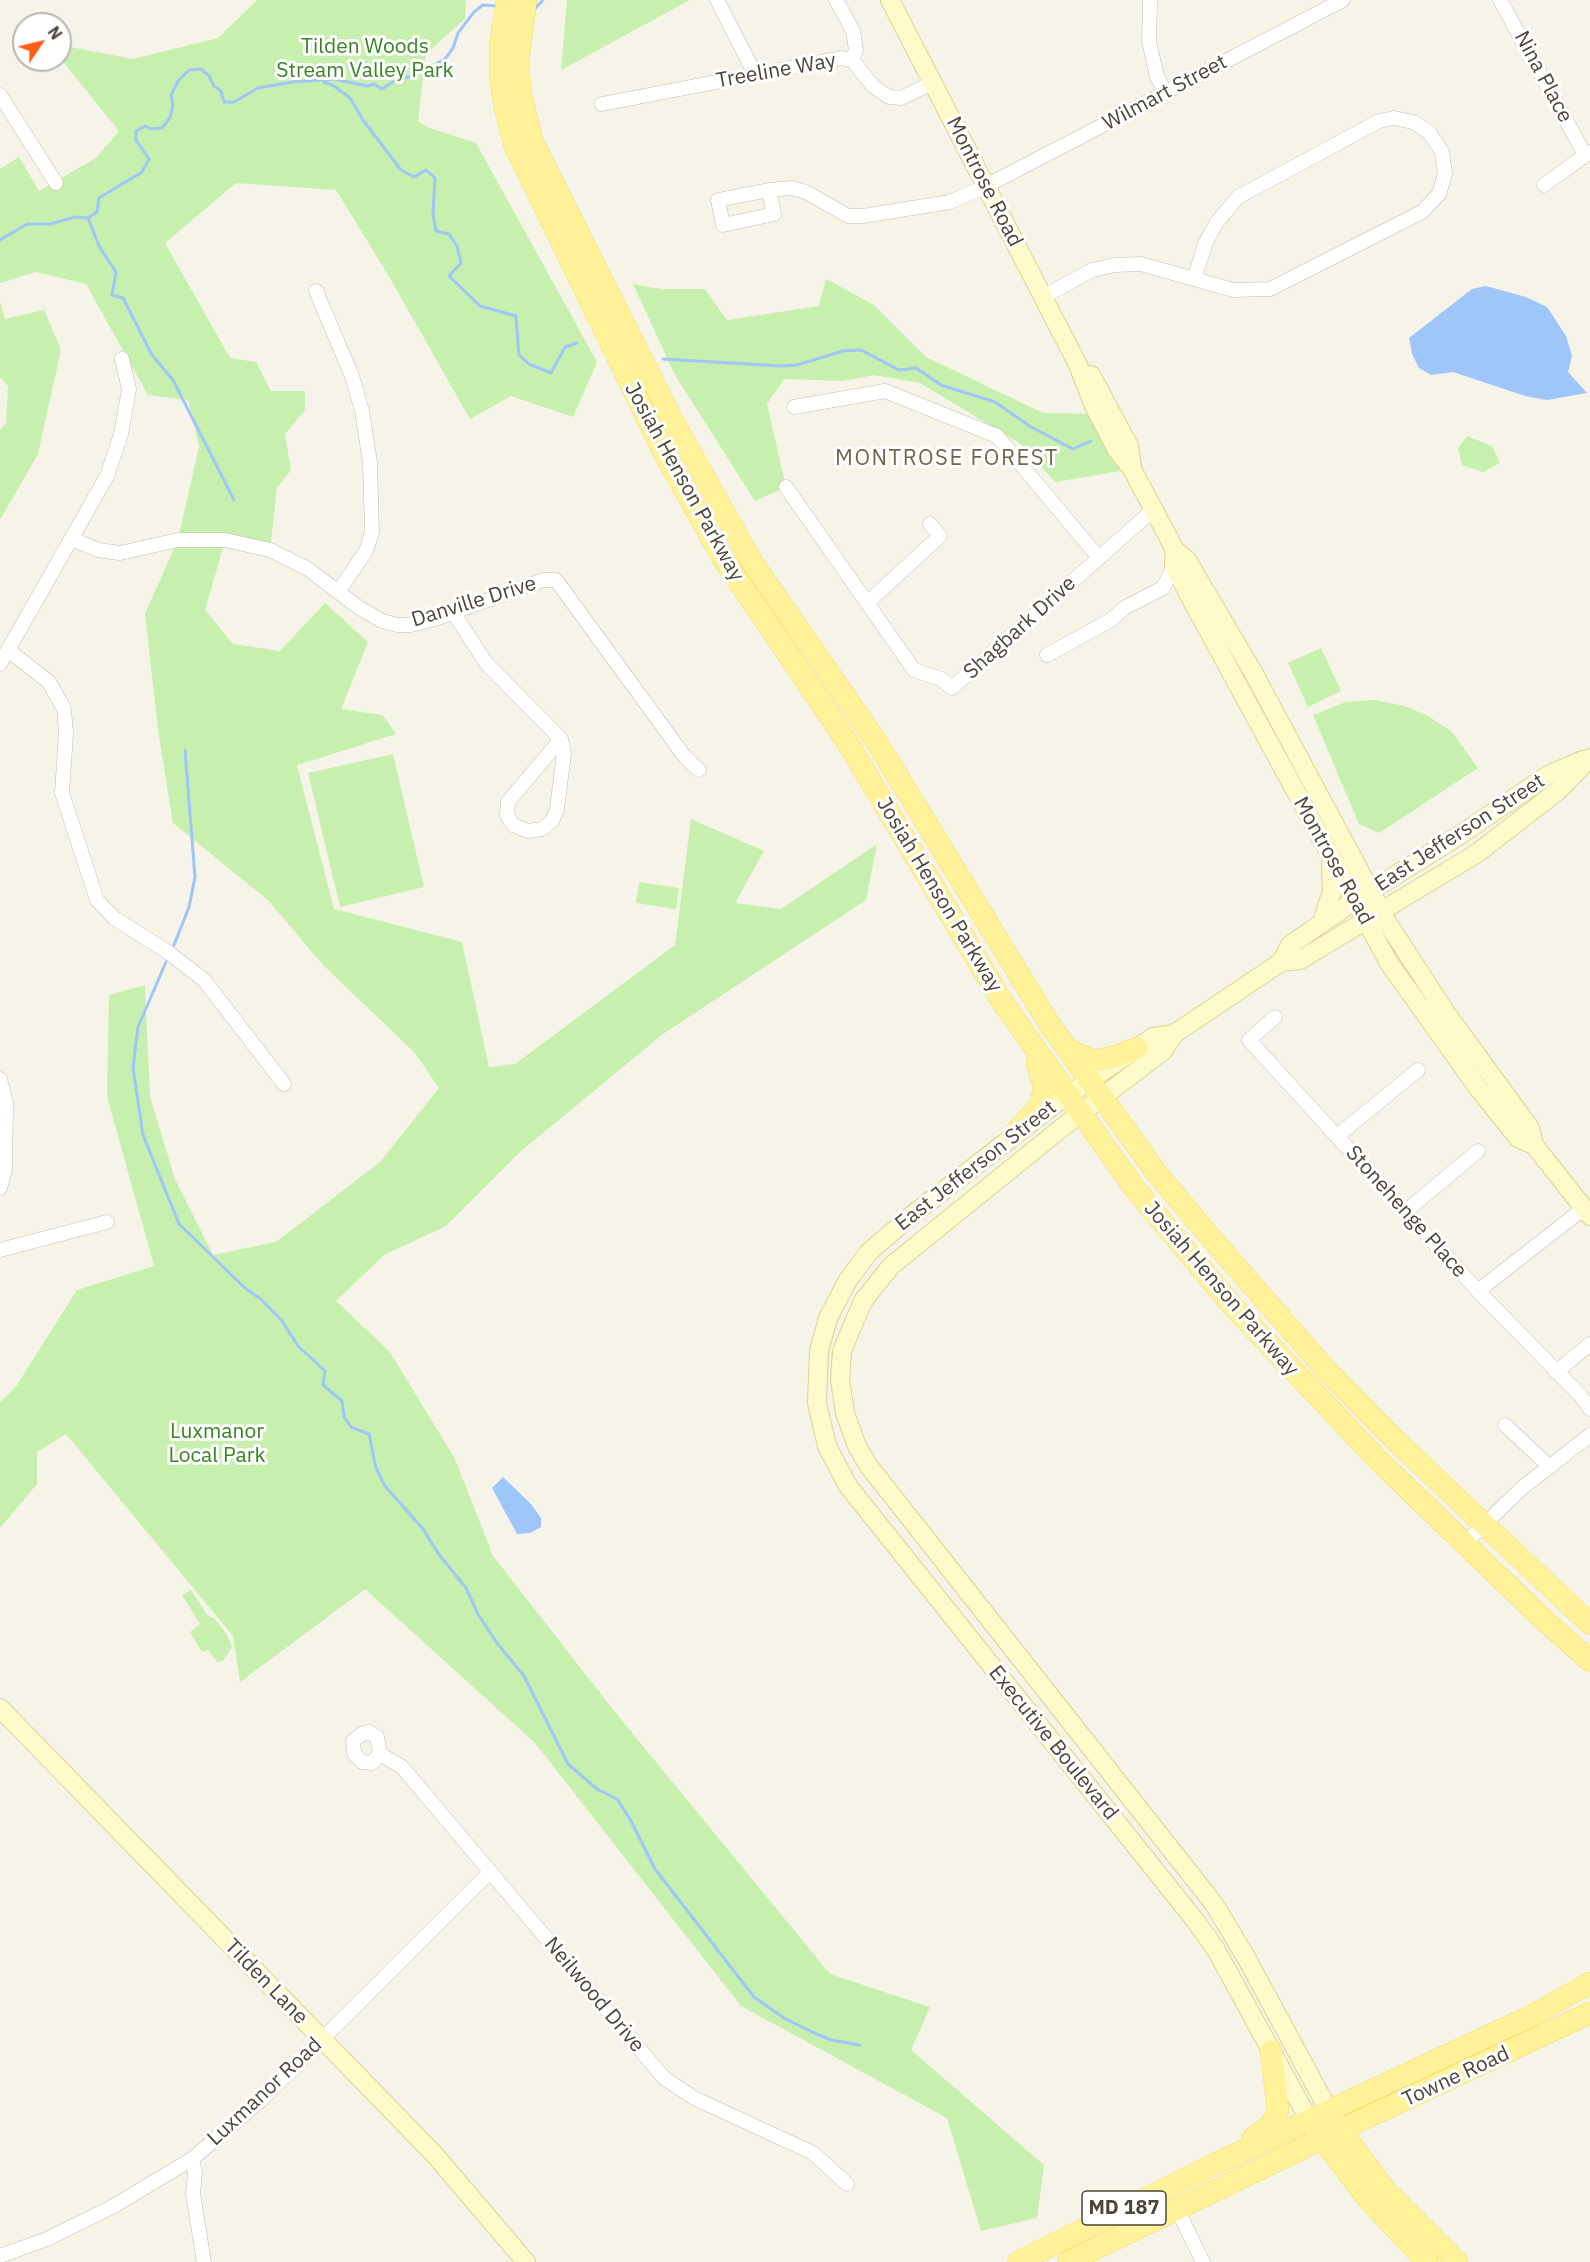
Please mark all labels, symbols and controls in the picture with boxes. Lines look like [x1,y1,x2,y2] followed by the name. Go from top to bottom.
[12,12,72,72] north arrow
[44,22,67,43] text: N
[1508,27,1578,127] street label: Nina Place
[276,34,454,84] park label: Tilden Woods Stream Valley Park
[714,48,838,94] street label: Treeline Way
[1099,50,1231,136] street label: Wilmart Street
[940,113,1028,251] street label: Montrose Road
[619,378,749,586] street label: Josiah Henson Parkway
[835,446,1059,472] district label: MONTROSE FOREST
[409,571,539,633] street label: Danville Drive
[959,571,1081,685] street label: Shagbark Drive
[1370,769,1550,897] street label: East Jefferson Street
[871,793,1007,997] street label: Josiah Henson Parkway
[1287,793,1379,929] street label: Montrose Road
[890,1095,1062,1237] street label: East Jefferson Street
[1340,1141,1472,1283] street label: Stonehenge Place
[1138,1196,1304,1382] street label: Josiah Henson Parkway
[168,1419,266,1469] park label: Luxmanor Local Park
[983,1661,1123,1825] street label: Executive Boulevard
[539,1932,649,2058] street label: Neilwood Drive
[219,1934,313,2030] street label: Tilden Lane
[203,2033,327,2151] street label: Luxmanor Road
[1399,2041,1513,2113] street label: Towne Road
[1082,2191,1166,2225] road number: MD 187

